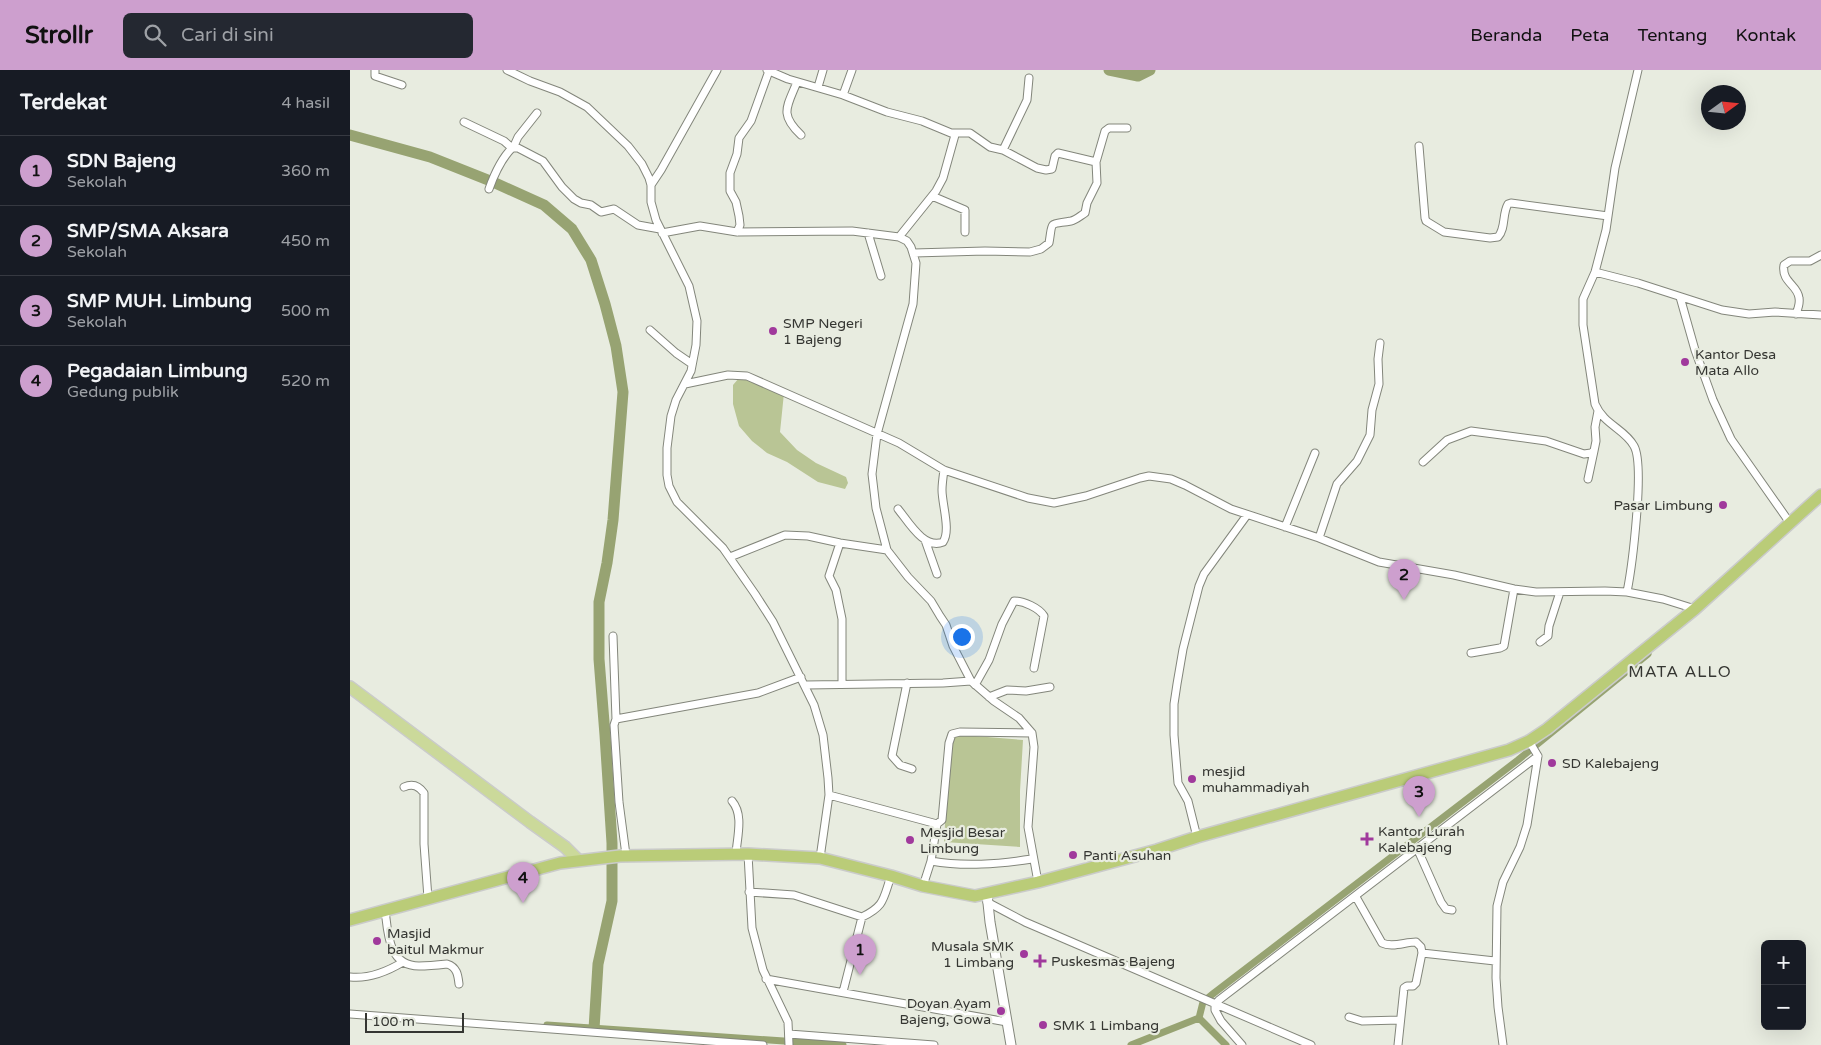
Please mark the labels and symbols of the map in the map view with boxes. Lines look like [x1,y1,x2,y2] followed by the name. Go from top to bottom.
[1701,85,1746,130] north arrow
[783,315,863,348] place label: SMP Negeri 1 Bajeng
[767,325,779,337] marker: SMP Negeri 1 Bajeng
[1695,346,1776,379] place label: Kantor Desa Mata Allo
[1679,356,1691,368] marker: Kantor Desa Mata Allo
[1613,497,1713,514] place label: Pasar Limbung
[1717,499,1729,511] marker: Pasar Limbung
[1388,559,1420,600] pin: 2
[949,624,975,650] your location
[1628,662,1732,682] district label: MATA ALLO
[1562,755,1659,772] place label: SD Kalebajeng
[1546,757,1558,769] marker: SD Kalebajeng
[1202,763,1309,796] place label: mesjid muhammadiyah
[1186,773,1198,785] marker: mesjid muhammadiyah
[1403,776,1435,817] pin: 3
[1378,823,1465,856] place label: Kantor Lurah Kalebajeng
[920,824,1006,857] place label: Mesjid Besar Limbung
[1360,832,1374,846] marker: Kantor Lurah Kalebajeng
[904,834,916,846] marker: Mesjid Besar Limbung
[1083,847,1171,864] place label: Panti Asuhan
[1067,849,1079,861] marker: Panti Asuhan
[507,862,539,903] pin: 4
[387,925,485,958] place label: Masjid baitul Makmur
[844,934,876,975] pin: 1
[371,935,383,947] marker: Masjid baitul Makmur
[931,938,1014,971] place label: Musala SMK 1 Limbang
[1018,948,1030,960] marker: Musala SMK 1 Limbang
[1051,953,1175,970] place label: Puskesmas Bajeng
[1033,954,1047,968] marker: Puskesmas Bajeng
[899,995,991,1028] place label: Doyan Ayam Bajeng, Gowa
[995,1005,1007,1017] marker: Doyan Ayam Bajeng, Gowa
[365,1010,464,1033] scale bar
[1053,1017,1159,1034] place label: SMK 1 Limbang
[1037,1019,1049,1031] marker: SMK 1 Limbang

